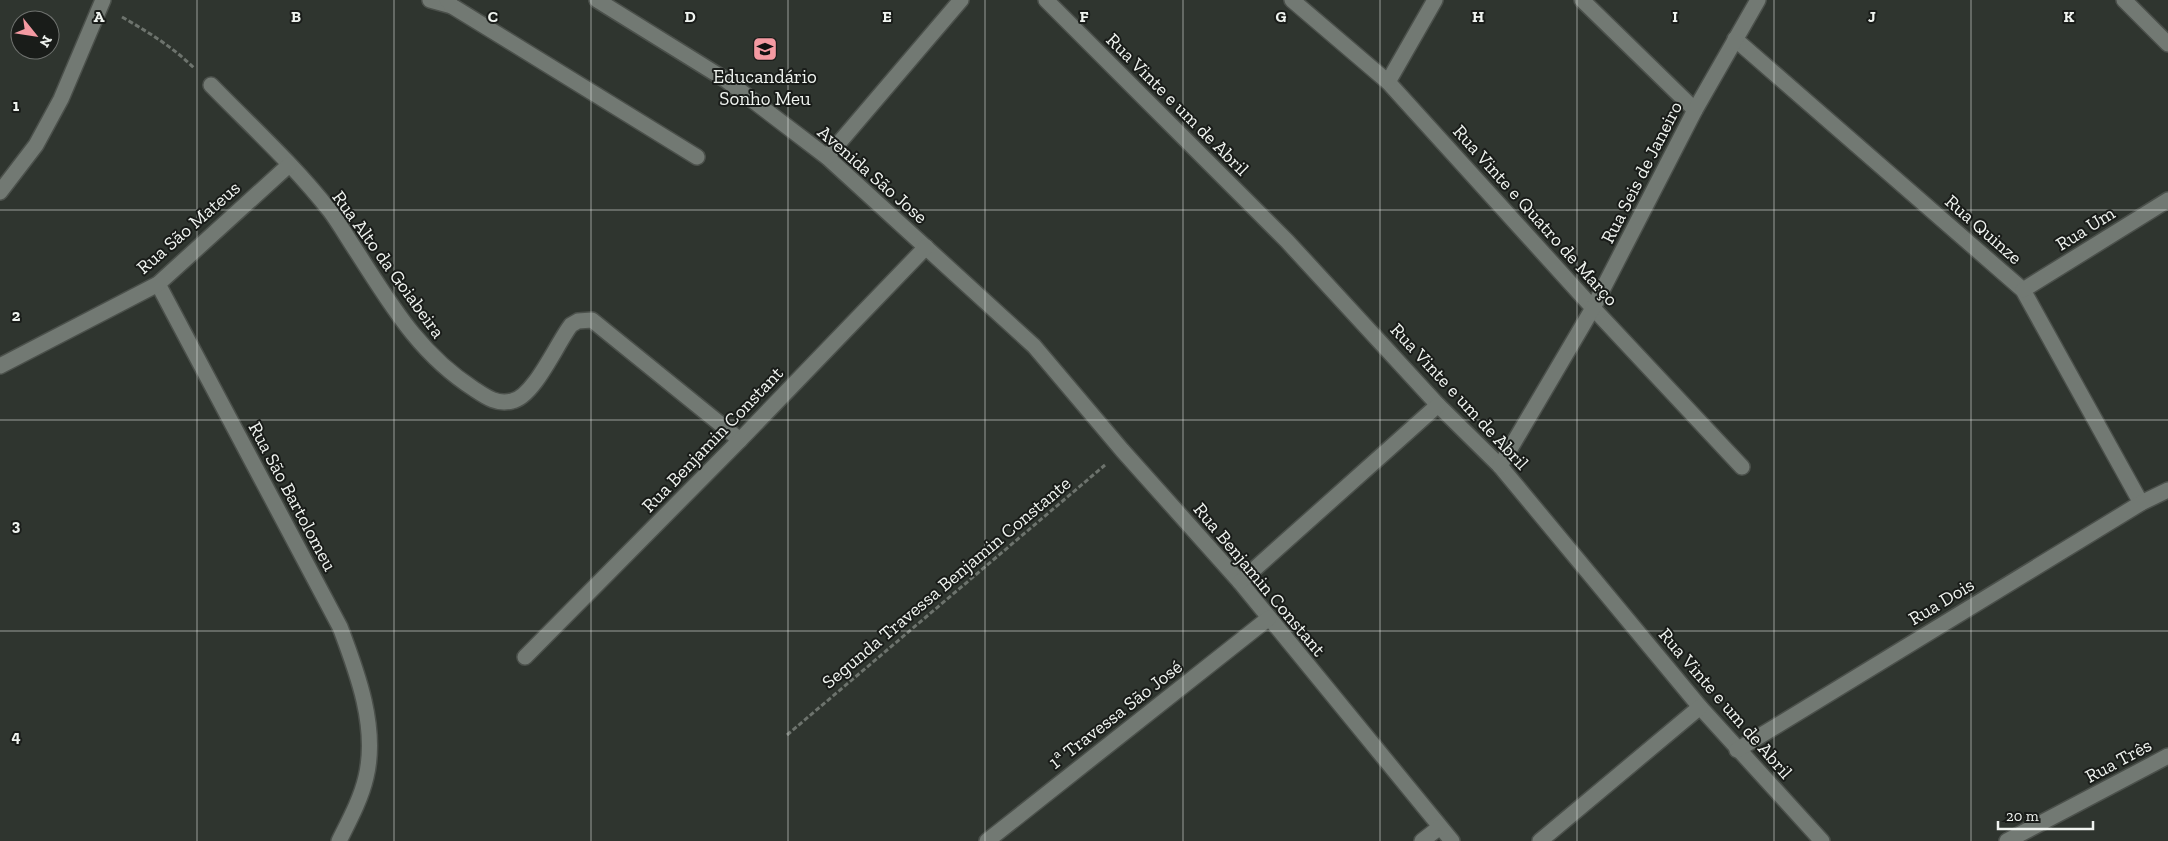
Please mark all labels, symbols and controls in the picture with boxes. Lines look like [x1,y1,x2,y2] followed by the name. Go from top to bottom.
[94,7,105,26] text: A
[291,7,301,26] text: B
[488,7,498,26] text: C
[684,7,696,26] text: D
[882,7,892,26] text: E
[1079,7,1089,26] text: F
[1276,7,1287,26] text: G
[1472,7,1484,26] text: H
[1672,7,1678,26] text: I
[1868,7,1876,26] text: J
[2064,7,2075,26] text: K
[10,10,60,60] north arrow
[1102,28,1254,180] street label: Rua Vinte e um de Abril
[36,32,56,50] text: N
[752,36,778,62] school or university icon: Educandário Sonho Meu
[713,65,817,110] place label: Educandário Sonho Meu
[13,96,20,115] text: 1
[1596,97,1687,247] street label: Rua Seis de Janeiro
[813,120,932,228] street label: Avenida São Jose
[1448,120,1623,311] street label: Rua Vinte e Quatro de Março
[132,176,245,279] street label: Rua São Mateus
[327,186,450,342] street label: Rua Alto da Goiabeira
[1940,190,2027,269] street label: Rua Quinze
[2051,201,2120,256] street label: Rua Um
[12,306,21,325] text: 2
[1386,318,1534,474] street label: Rua Vinte e um de Abril
[637,362,788,517] street label: Rua Benjamin Constant
[244,418,342,575] street label: Rua São Bartolomeu
[817,471,1075,693] street label: Segunda Travessa Benjamin Constante
[1189,498,1331,661] street label: Rua Benjamin Constant
[12,516,21,535] text: 3
[1904,573,1978,630] street label: Rua Dois
[1654,623,1797,783] street label: Rua Vinte e um de Abril
[1044,655,1187,774] street label: 1ª Travessa São José
[11,727,21,746] text: 4
[2081,733,2156,788] street label: Rua Três
[1998,798,2093,830] scale bar
[2006,807,2039,825] text: 20 m

